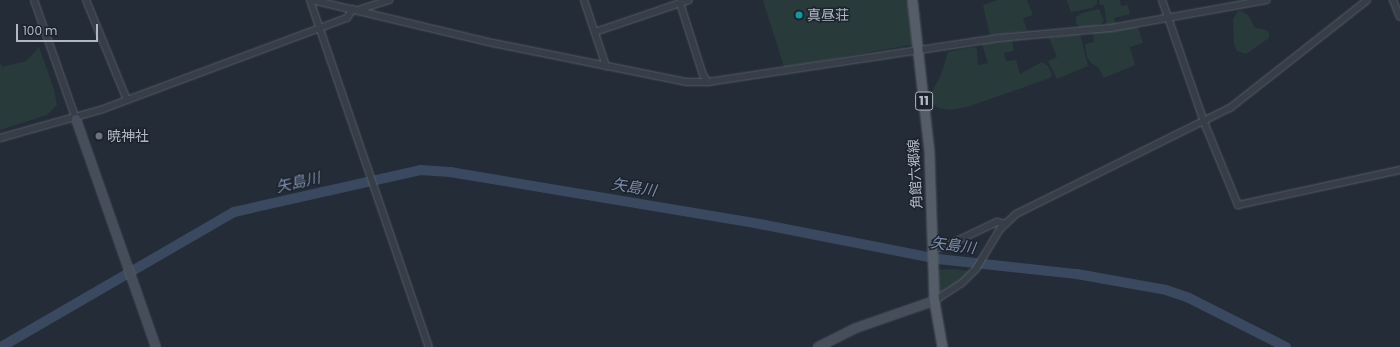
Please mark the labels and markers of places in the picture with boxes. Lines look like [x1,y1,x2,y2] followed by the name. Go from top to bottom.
[807,7,849,23] place label: 真昼荘
[794,10,804,20] marker: 真昼荘
[107,128,149,144] place label: 暁神社
[94,131,104,141] marker: 暁神社

